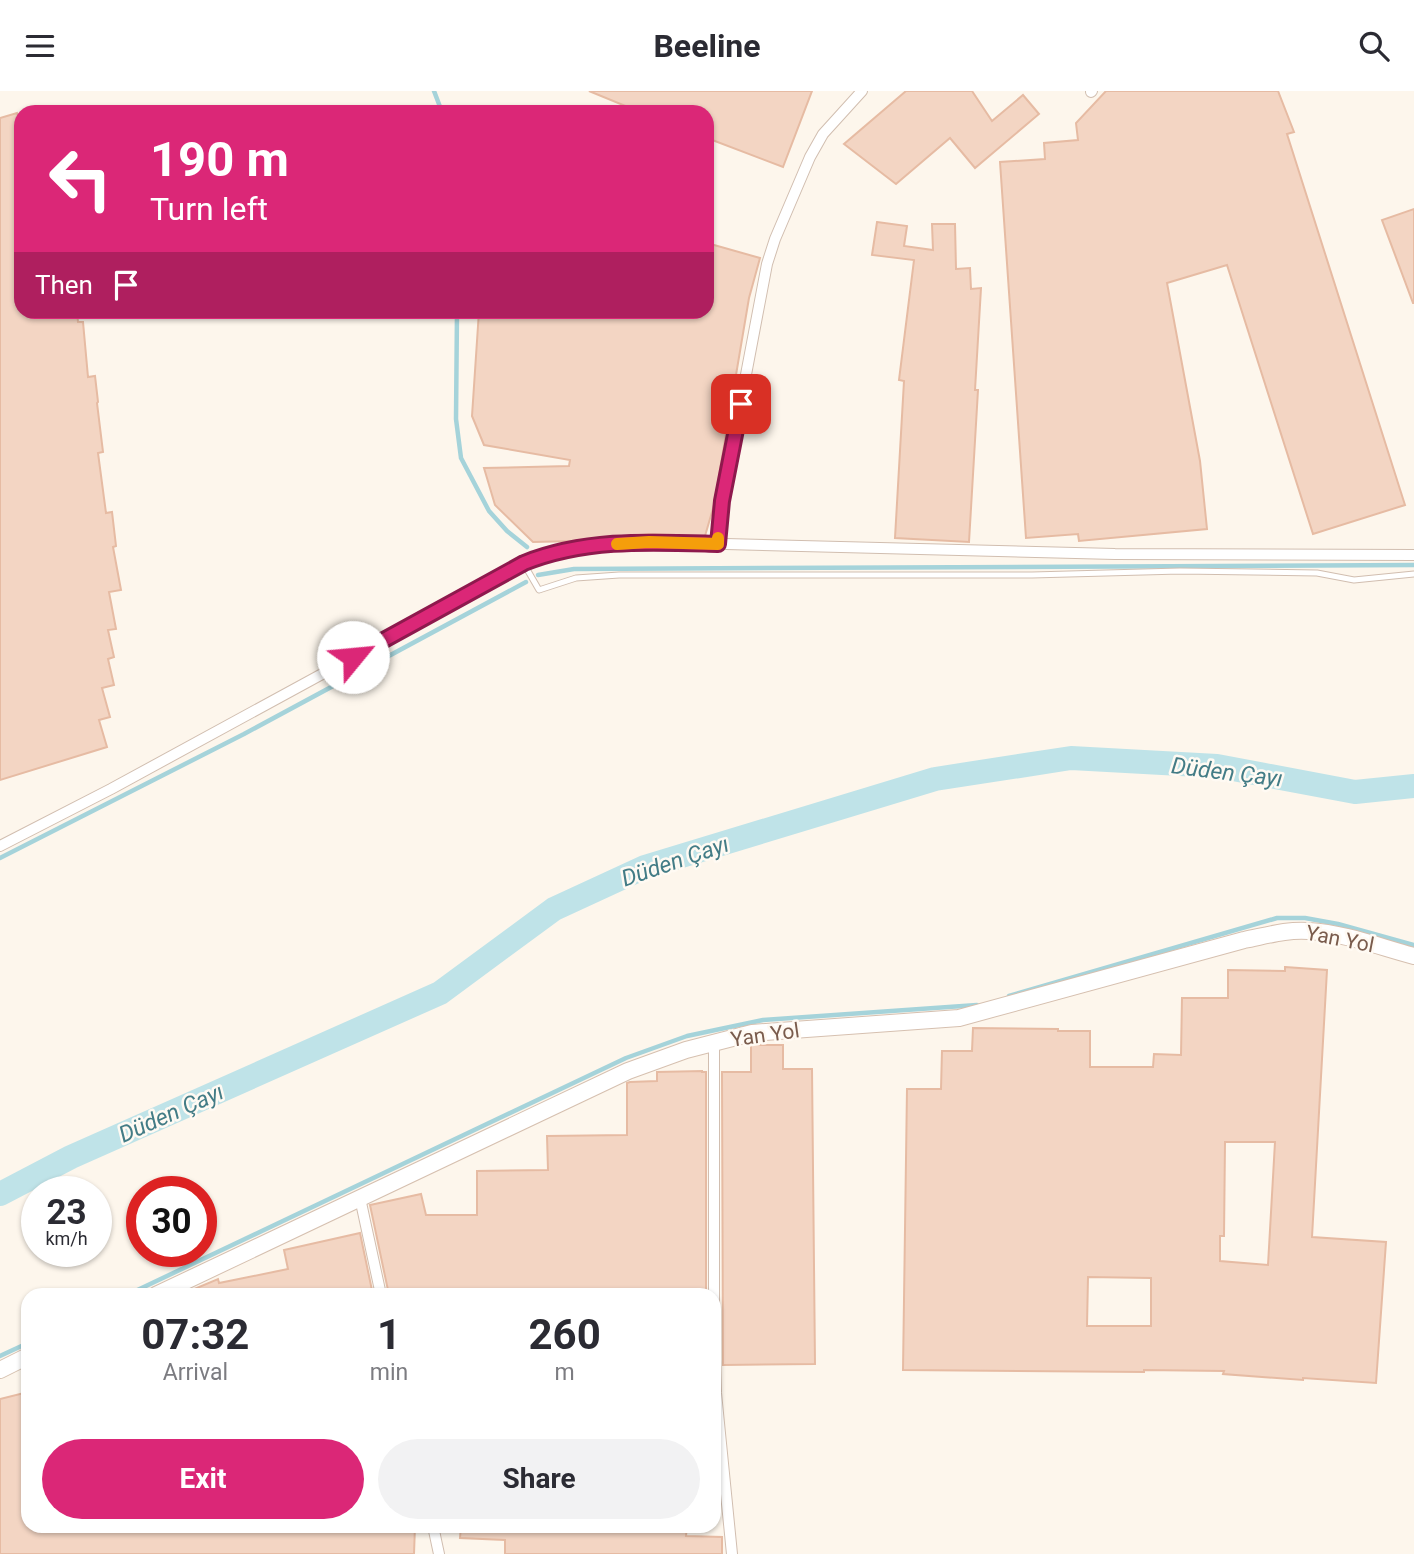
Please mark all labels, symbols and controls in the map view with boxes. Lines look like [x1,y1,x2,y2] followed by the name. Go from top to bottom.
[21,27,59,65] icon: menu
[653,27,761,65] text: Beeline
[1355,27,1393,65] icon: search
[150,131,289,188] text: 190 m
[35,133,126,224] icon: left
[150,190,268,228] text: Turn left
[107,266,145,304] icon: arrive
[35,270,93,300] text: Then
[711,374,771,434] pin
[722,385,760,423] icon: arrive
[316,620,390,694] position arrow
[1170,752,1284,793] water label: Düden Çayı
[618,830,732,892] water label: Düden Çayı
[1304,921,1376,957] street label: Yan Yol
[729,1018,801,1052] street label: Yan Yol
[115,1078,228,1149] water label: Düden Çayı
[126,1176,217,1267] speed limit sign: 30
[46,1192,87,1233] text: 23
[45,1228,88,1249] text: km/h
[141,1310,249,1359] text: 07:32
[377,1310,401,1359] text: 1
[528,1310,601,1359] text: 260
[163,1359,228,1386] text: Arrival
[370,1359,408,1386] text: min
[555,1359,575,1386] text: m
[42,1439,364,1519] button: Exit
[378,1439,700,1519] button: Share

